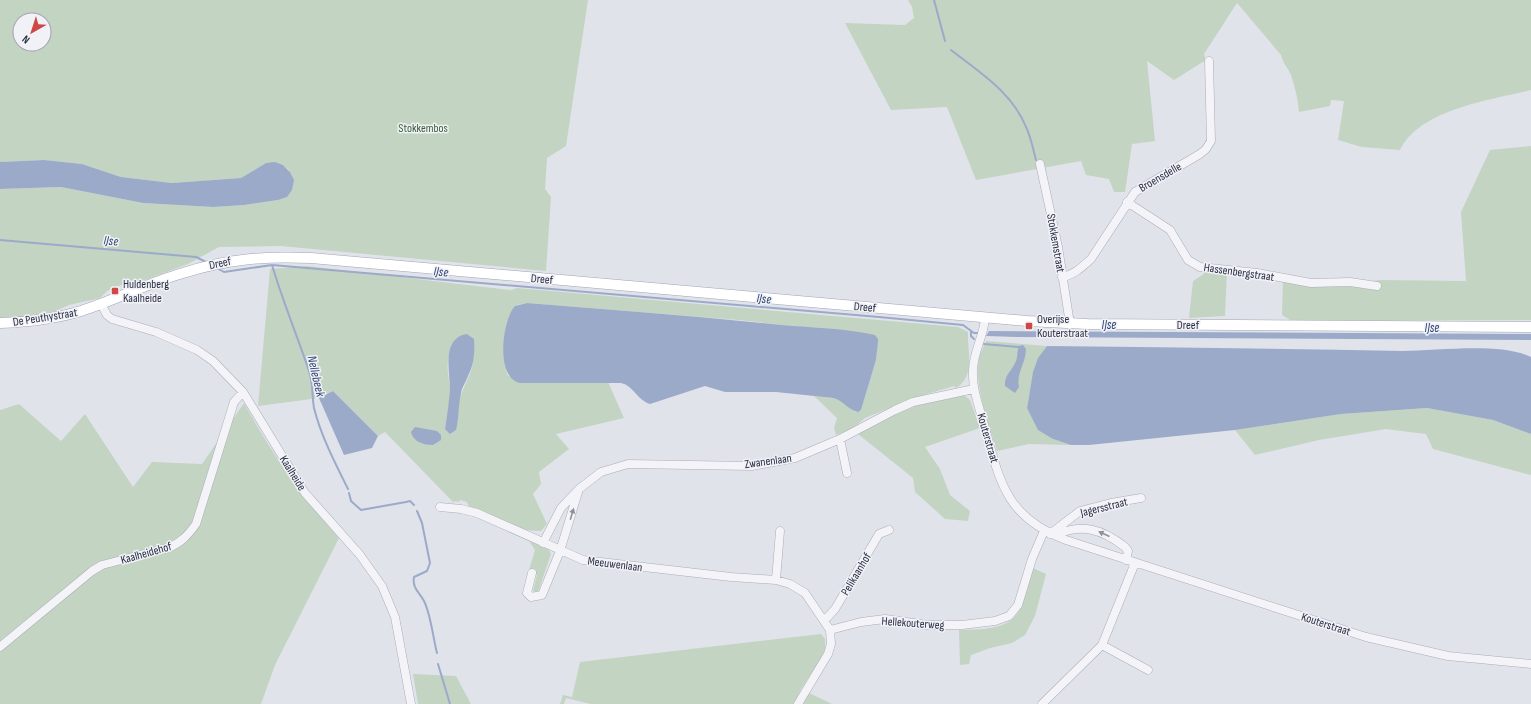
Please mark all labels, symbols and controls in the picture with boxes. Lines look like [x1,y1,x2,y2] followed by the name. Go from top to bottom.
[12,12,52,52] north arrow
[20,32,32,46] text: N
[398,121,448,136] park label: Stokkembos
[1136,159,1184,196] street label: Broensdelle
[1043,213,1068,274] street label: Stokkemstraat
[103,232,119,250] water label: IJse
[208,254,233,273] street label: Dreef
[1203,260,1275,285] street label: Hassenbergstraat
[433,263,449,281] water label: IJse
[530,271,554,288] street label: Dreef
[123,277,169,306] place label: Huldenberg Kaalheide
[110,286,120,296] marker: Huldenberg Kaalheide
[756,290,772,308] water label: IJse
[853,299,877,316] street label: Dreef
[12,305,79,330] street label: De Peuthystraat
[1037,312,1088,341] place label: Overijse Kouterstraat
[1102,317,1116,333] water label: IJse
[1177,318,1200,333] street label: Dreef
[1425,320,1439,336] water label: IJse
[1024,321,1034,331] marker: Overijse Kouterstraat
[304,354,329,399] water label: Nellebeek
[973,412,1002,465] street label: Kouterstraat
[743,451,793,472] street label: Zwanenlaan
[276,453,309,494] street label: Kaalheide
[1078,494,1130,521] street label: Jagersstraat
[569,508,575,520] one-way arrow
[1098,531,1109,537] one-way arrow
[119,539,174,568] street label: Kaalheidehof
[838,550,875,598] street label: Pelikaanhof
[587,554,643,575] street label: Meeuwenlaan
[1299,609,1353,640] street label: Kouterstraat
[881,614,945,633] street label: Hellekouterweg

